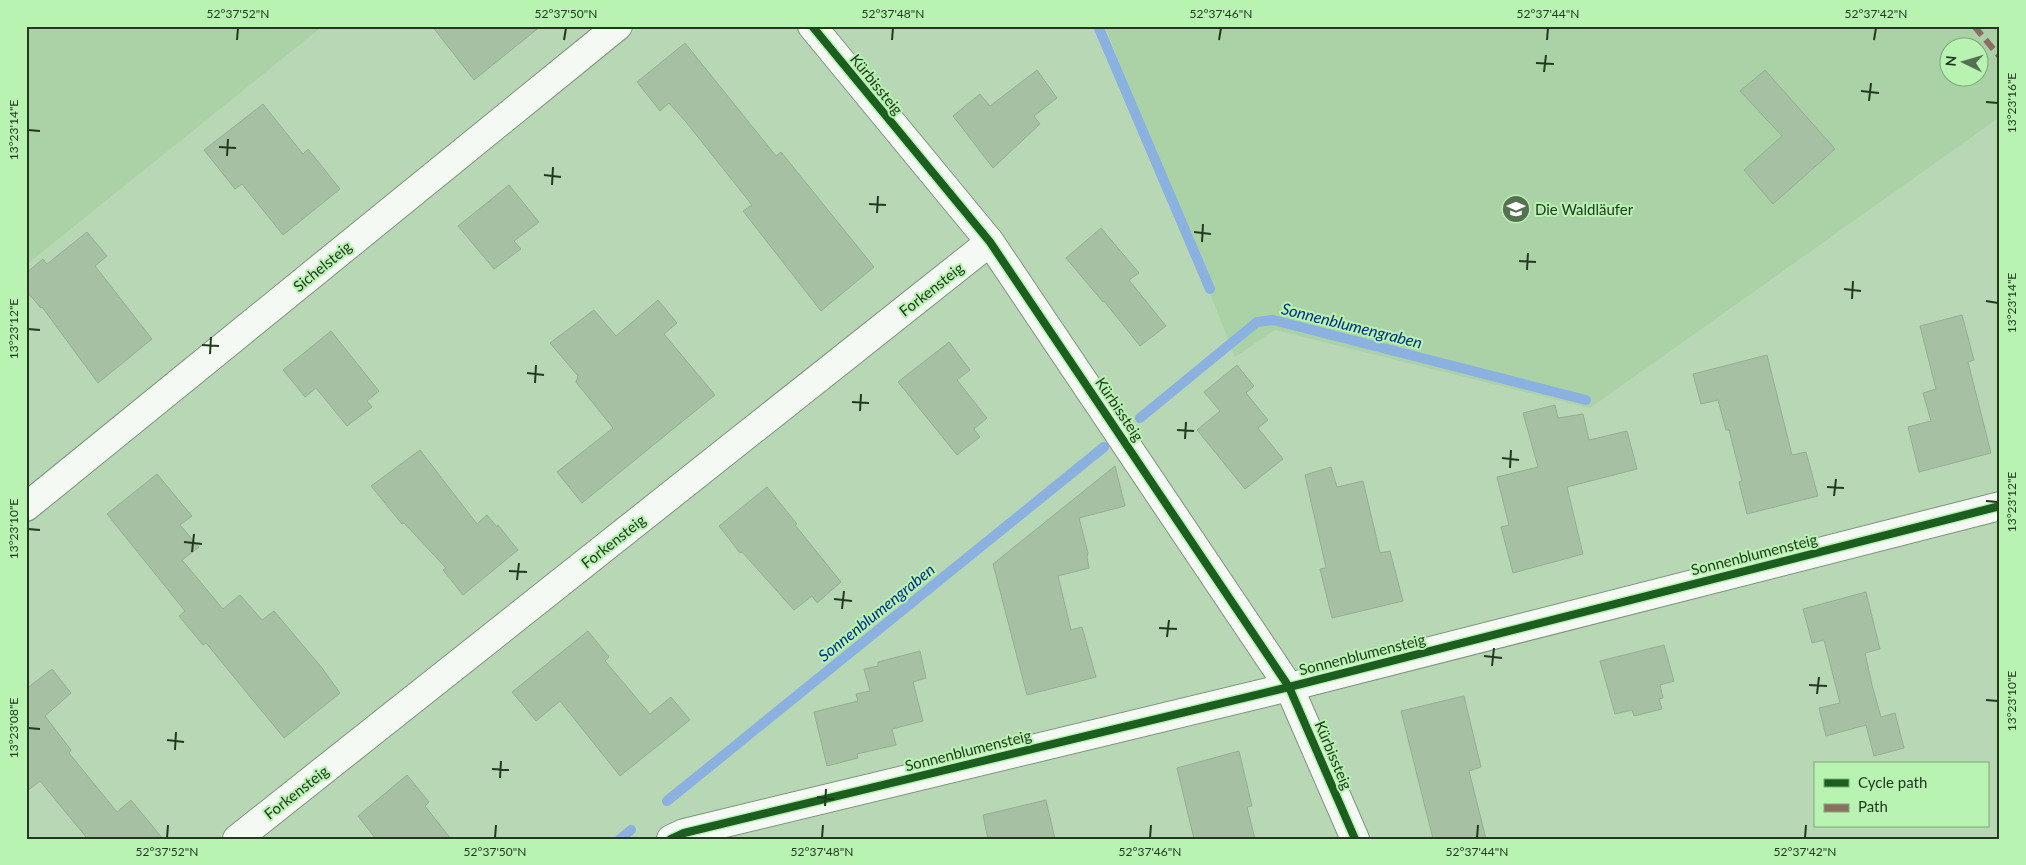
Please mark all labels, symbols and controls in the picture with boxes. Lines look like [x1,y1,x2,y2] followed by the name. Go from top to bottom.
[207,6,269,21] text: 52°37'52"N
[535,6,597,21] text: 52°37'50"N
[862,6,924,21] text: 52°37'48"N
[1190,6,1252,21] text: 52°37'46"N
[1517,6,1579,21] text: 52°37'44"N
[1845,6,1907,21] text: 52°37'42"N
[1938,38,1988,88] north arrow
[847,50,907,118] street label: Kürbissteig
[1942,55,1959,67] text: N
[2004,73,2019,133] text: 13°23'16"E
[6,100,21,160] text: 13°23'14"E
[1501,194,1531,224] school or university icon: Die Waldläufer
[1535,200,1634,218] place label: Die Waldläufer
[289,237,355,295] street label: Sichelsteig
[895,258,967,320] street label: Forkensteig
[2004,273,2019,333] text: 13°23'14"E
[1280,298,1424,352] water label: Sonnenblumengraben
[6,299,21,359] text: 13°23'12"E
[1092,374,1148,444] street label: Kürbissteig
[2004,472,2019,532] text: 13°23'12"E
[6,499,21,559] text: 13°23'10"E
[577,510,649,572] street label: Forkensteig
[1689,530,1819,578] street label: Sonnenblumensteig
[814,559,938,665] water label: Sonnenblumengraben
[1297,630,1427,678] street label: Sonnenblumensteig
[2004,671,2019,731] text: 13°23'10"E
[6,698,21,758] text: 13°23'08"E
[1311,718,1357,792] street label: Kürbissteig
[903,726,1033,774] street label: Sonnenblumensteig
[260,761,332,823] street label: Forkensteig
[1814,762,1988,828] legend
[1858,773,1927,791] text: Cycle path
[1858,797,1888,815] text: Path
[136,844,198,859] text: 52°37'52"N
[464,844,526,859] text: 52°37'50"N
[791,844,853,859] text: 52°37'48"N
[1119,844,1181,859] text: 52°37'46"N
[1446,844,1508,859] text: 52°37'44"N
[1774,844,1836,859] text: 52°37'42"N

